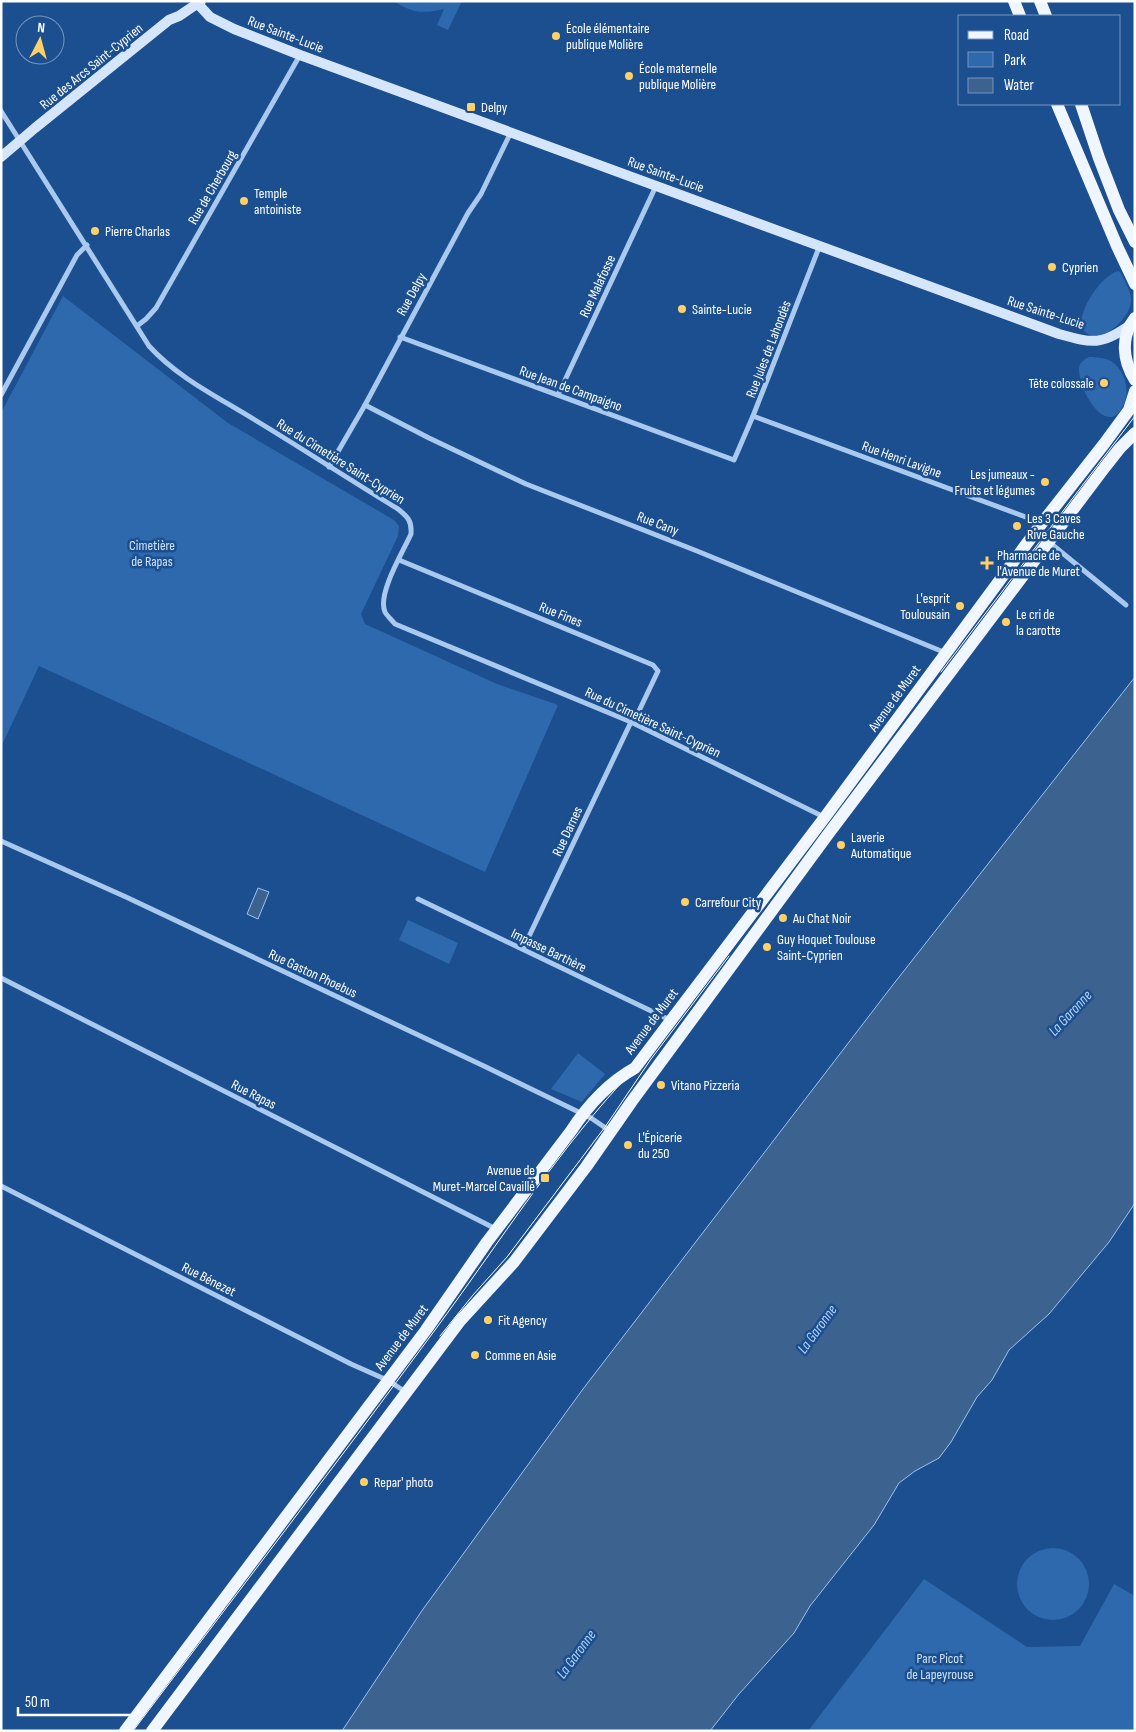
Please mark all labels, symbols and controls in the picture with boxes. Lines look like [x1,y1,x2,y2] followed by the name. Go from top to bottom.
[245,12,326,57] street label: Rue Sainte-Lucie
[15,15,65,65] north arrow
[958,15,1121,105] legend
[37,19,46,36] text: N
[36,20,146,113] street label: Rue des Arcs Saint-Cyprien
[566,20,650,53] place label: École élémentaire publique Molière
[1004,26,1029,45] text: Road
[550,30,562,42] marker: École élémentaire publique Molière
[1004,51,1026,70] text: Park
[639,60,717,93] place label: École maternelle publique Molière
[623,70,635,82] marker: École maternelle publique Molière
[1004,76,1035,95] text: Water
[481,99,508,116] place label: Delpy
[465,101,477,113] marker: Delpy
[184,147,241,227] street label: Rue de Cherbourg
[625,153,706,196] street label: Rue Sainte-Lucie
[254,185,301,218] place label: Temple antoiniste
[238,195,250,207] marker: Temple antoiniste
[105,223,170,240] place label: Pierre Charlas
[89,225,101,237] marker: Pierre Charlas
[576,252,619,320] street label: Rue Malafosse
[1062,259,1098,276] place label: Cyprien
[1046,261,1058,273] marker: Cyprien
[393,269,430,319] street label: Rue Delpy
[1005,292,1087,333] street label: Rue Sainte-Lucie
[742,298,795,400] street label: Rue Jules de Lahondès
[692,301,752,318] place label: Sainte-Lucie
[676,303,688,315] marker: Sainte-Lucie
[517,362,625,415] street label: Rue Jean de Campaigno
[1028,375,1094,392] place label: Tête colossale
[1098,377,1110,389] marker: Tête colossale
[274,415,408,508] street label: Rue du Cimetière Saint-Cyprien
[860,437,944,482] street label: Rue Henri Lavigne
[954,466,1035,499] place label: Les jumeaux - Fruits et légumes
[1039,476,1051,488] marker: Les jumeaux - Fruits et légumes
[634,508,682,539] street label: Rue Cany
[1027,510,1085,543] place label: Les 3 Caves Rive Gauche
[1011,520,1023,532] marker: Les 3 Caves Rive Gauche
[129,537,175,570] park label: Cimetière de Rapas
[997,547,1080,580] place label: Pharmacie de l'Avenue de Muret
[981,557,993,569] marker: Pharmacie de l'Avenue de Muret
[900,590,950,623] place label: L'esprit Toulousain
[537,598,585,631] street label: Rue Fines
[954,600,966,612] marker: L'esprit Toulousain
[1016,606,1061,639] place label: Le cri de la carotte
[1000,616,1012,628] marker: Le cri de la carotte
[864,662,924,736] street label: Avenue de Muret
[582,683,723,761] street label: Rue du Cimetière Saint-Cyprien
[549,804,586,859] street label: Rue Darnes
[850,829,911,862] place label: Laverie Automatique
[835,839,847,851] marker: Laverie Automatique
[695,894,762,911] place label: Carrefour City
[679,896,691,908] marker: Carrefour City
[792,910,851,927] place label: Au Chat Noir
[777,912,789,924] marker: Au Chat Noir
[508,925,589,976] street label: Impasse Barthère
[777,931,876,964] place label: Guy Hoquet Toulouse Saint-Cyprien
[761,941,773,953] marker: Guy Hoquet Toulouse Saint-Cyprien
[266,946,360,1001] street label: Rue Gaston Phoebus
[621,985,682,1058] street label: Avenue de Muret
[1044,986,1096,1040] water label: La Garonne
[229,1076,279,1113] street label: Rue Rapas
[671,1077,740,1094] place label: Vitano Pizzeria
[655,1079,667,1091] marker: Vitano Pizzeria
[638,1129,682,1162] place label: L'Épicerie du 250
[622,1139,634,1151] marker: L'Épicerie du 250
[433,1162,535,1195] place label: Avenue de Muret-Marcel Cavaillé
[539,1172,551,1184] marker: Avenue de Muret-Marcel Cavaillé
[179,1259,239,1300] street label: Rue Bénezet
[371,1301,432,1374] street label: Avenue de Muret
[793,1301,842,1357] water label: La Garonne
[498,1312,547,1329] place label: Fit Agency
[482,1314,494,1326] marker: Fit Agency
[485,1347,556,1364] place label: Comme en Asie
[469,1349,481,1361] marker: Comme en Asie
[374,1474,433,1491] place label: Repar' photo
[358,1476,370,1488] marker: Repar' photo
[552,1626,601,1682] water label: La Garonne
[906,1650,974,1683] park label: Parc Picot de Lapeyrouse
[18,1684,138,1716] scale bar
[25,1693,50,1712] text: 50 m

